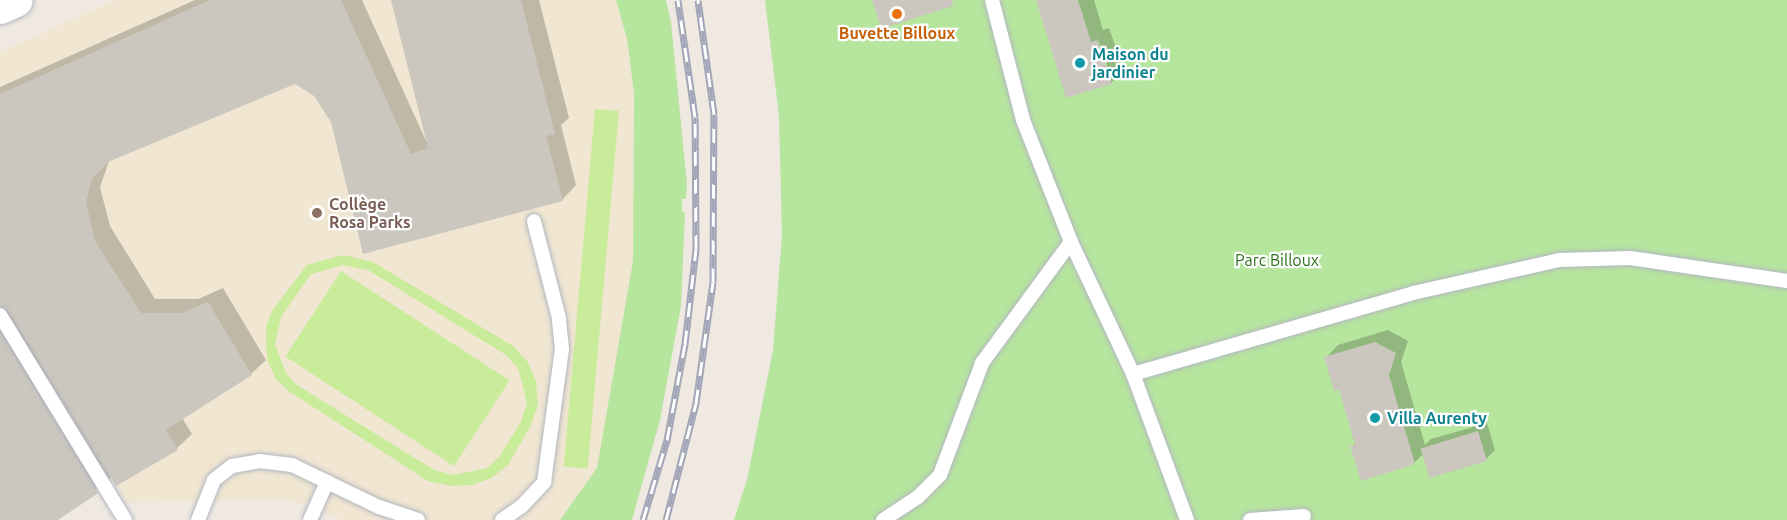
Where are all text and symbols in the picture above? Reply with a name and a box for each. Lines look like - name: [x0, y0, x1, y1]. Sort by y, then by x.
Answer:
- marker: Buvette Billoux: [890, 7, 904, 21]
- place label: Buvette Billoux: [839, 23, 955, 43]
- place label: Maison du jardinier: [1092, 44, 1169, 82]
- marker: Maison du jardinier: [1073, 56, 1087, 70]
- place label: Collège Rosa Parks: [329, 194, 410, 232]
- marker: Collège Rosa Parks: [310, 206, 324, 220]
- park label: Parc Billoux: [1235, 250, 1319, 270]
- place label: Villa Aurenty: [1387, 408, 1487, 428]
- marker: Villa Aurenty: [1368, 411, 1382, 425]

